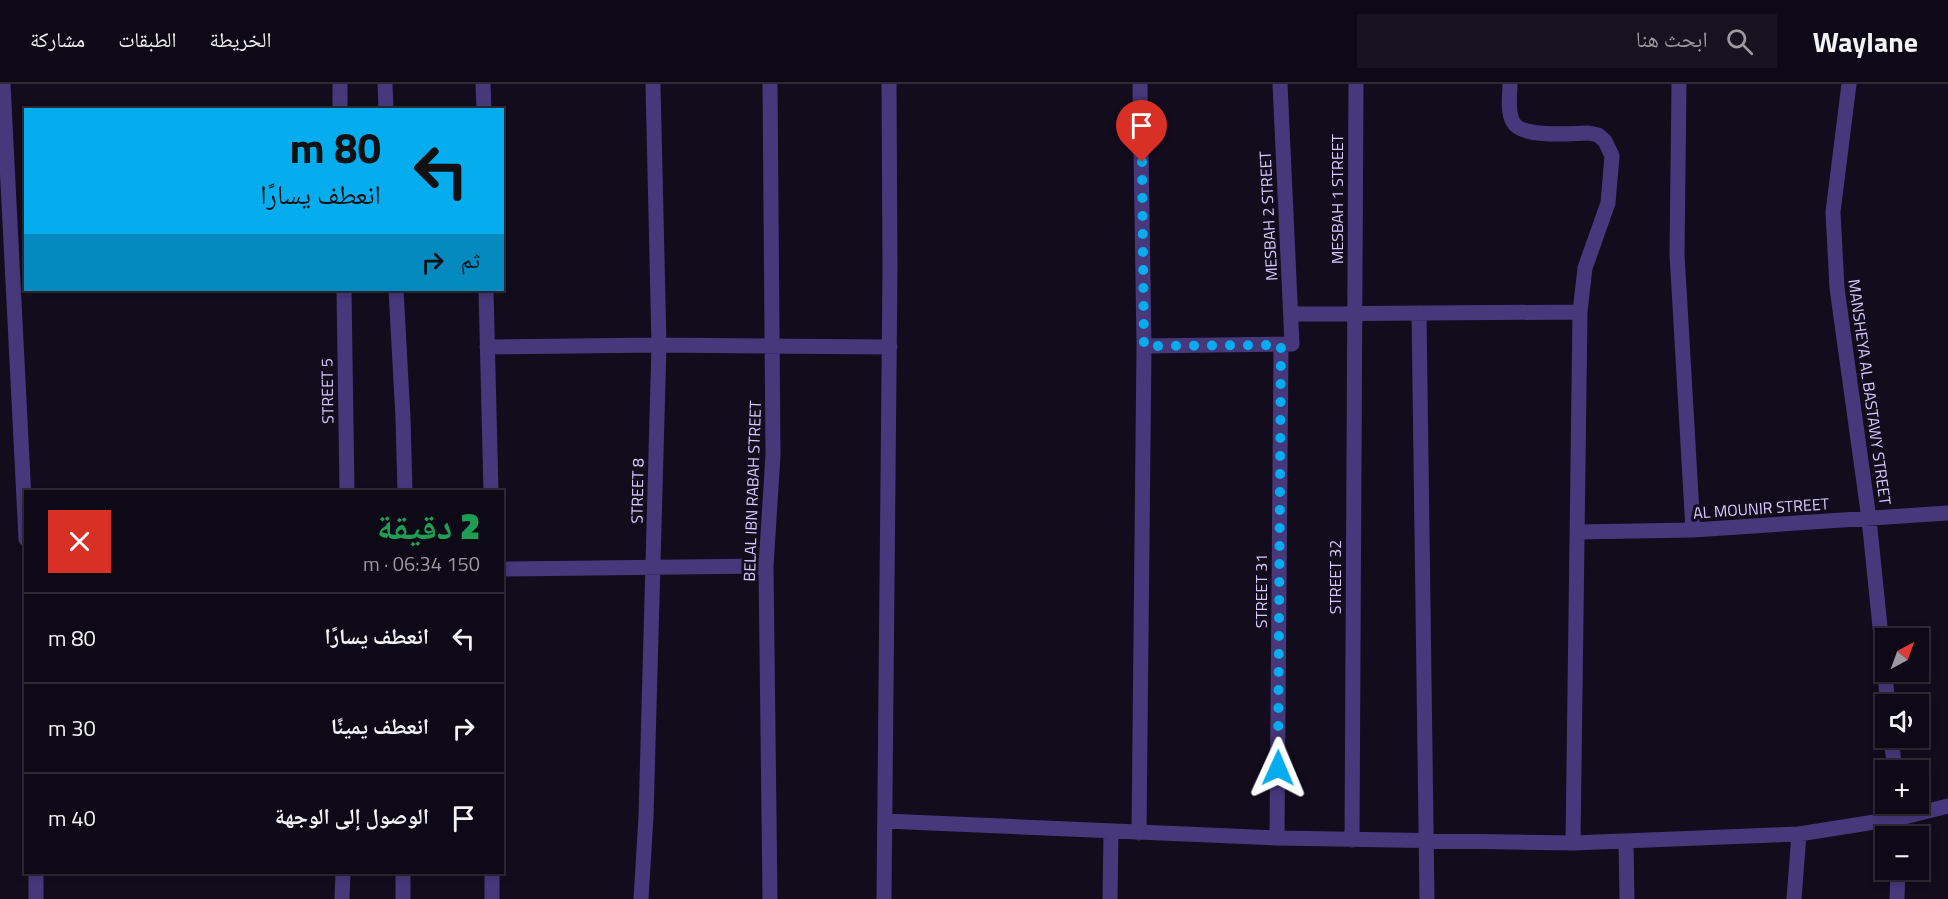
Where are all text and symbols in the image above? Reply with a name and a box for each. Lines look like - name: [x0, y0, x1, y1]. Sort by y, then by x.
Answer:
- search box: [1357, 14, 1777, 68]
- text: Waylane: [1813, 20, 1918, 63]
- text: ابحث هنا: [1636, 22, 1708, 56]
- text: مشاركة: [30, 23, 85, 55]
- text: الطبقات: [118, 23, 177, 55]
- text: الخريطة: [210, 23, 271, 55]
- icon: search: [1723, 25, 1756, 58]
- pin: [1116, 100, 1167, 162]
- icon: arrive: [1125, 109, 1158, 142]
- text: 80 m: [289, 115, 381, 179]
- icon: left: [402, 132, 480, 210]
- street label: MESBAH 1 STREET: [1325, 133, 1349, 264]
- street label: MESBAH 2 STREET: [1253, 150, 1283, 282]
- text: انعطف يسارًا: [260, 173, 381, 214]
- text: ثم: [461, 243, 480, 277]
- icon: right: [416, 246, 449, 279]
- street label: MANSHEYA AL BASTAWY STREET: [1842, 278, 1898, 507]
- street label: STREET 5: [314, 358, 340, 424]
- street label: BELAL IBN RABAH STREET: [737, 400, 767, 582]
- street label: STREET 8: [624, 458, 650, 524]
- street label: AL MOUNIR STREET: [1692, 491, 1830, 525]
- text: 2 دقيقة: [377, 498, 480, 553]
- button: close: [48, 510, 111, 573]
- street label: STREET 32: [1323, 540, 1347, 614]
- text: 150 m · 06:34: [363, 548, 480, 579]
- street label: STREET 31: [1249, 554, 1273, 628]
- text: انعطف يسارًا: [324, 619, 429, 653]
- text: 80 m: [48, 621, 96, 655]
- icon: left: [447, 622, 480, 655]
- north arrow: [1875, 628, 1929, 682]
- map controls: [1875, 628, 1929, 880]
- button: sound: [1875, 694, 1929, 748]
- text: انعطف يمينًا: [331, 709, 429, 743]
- text: 30 m: [48, 711, 96, 745]
- icon: right: [447, 712, 480, 745]
- position arrow: [1246, 736, 1310, 800]
- button: +: [1875, 760, 1929, 814]
- text: الوصول إلى الوجهة: [275, 799, 429, 833]
- text: 40 m: [48, 801, 96, 835]
- icon: arrive: [447, 802, 480, 835]
- button: −: [1875, 826, 1929, 880]

